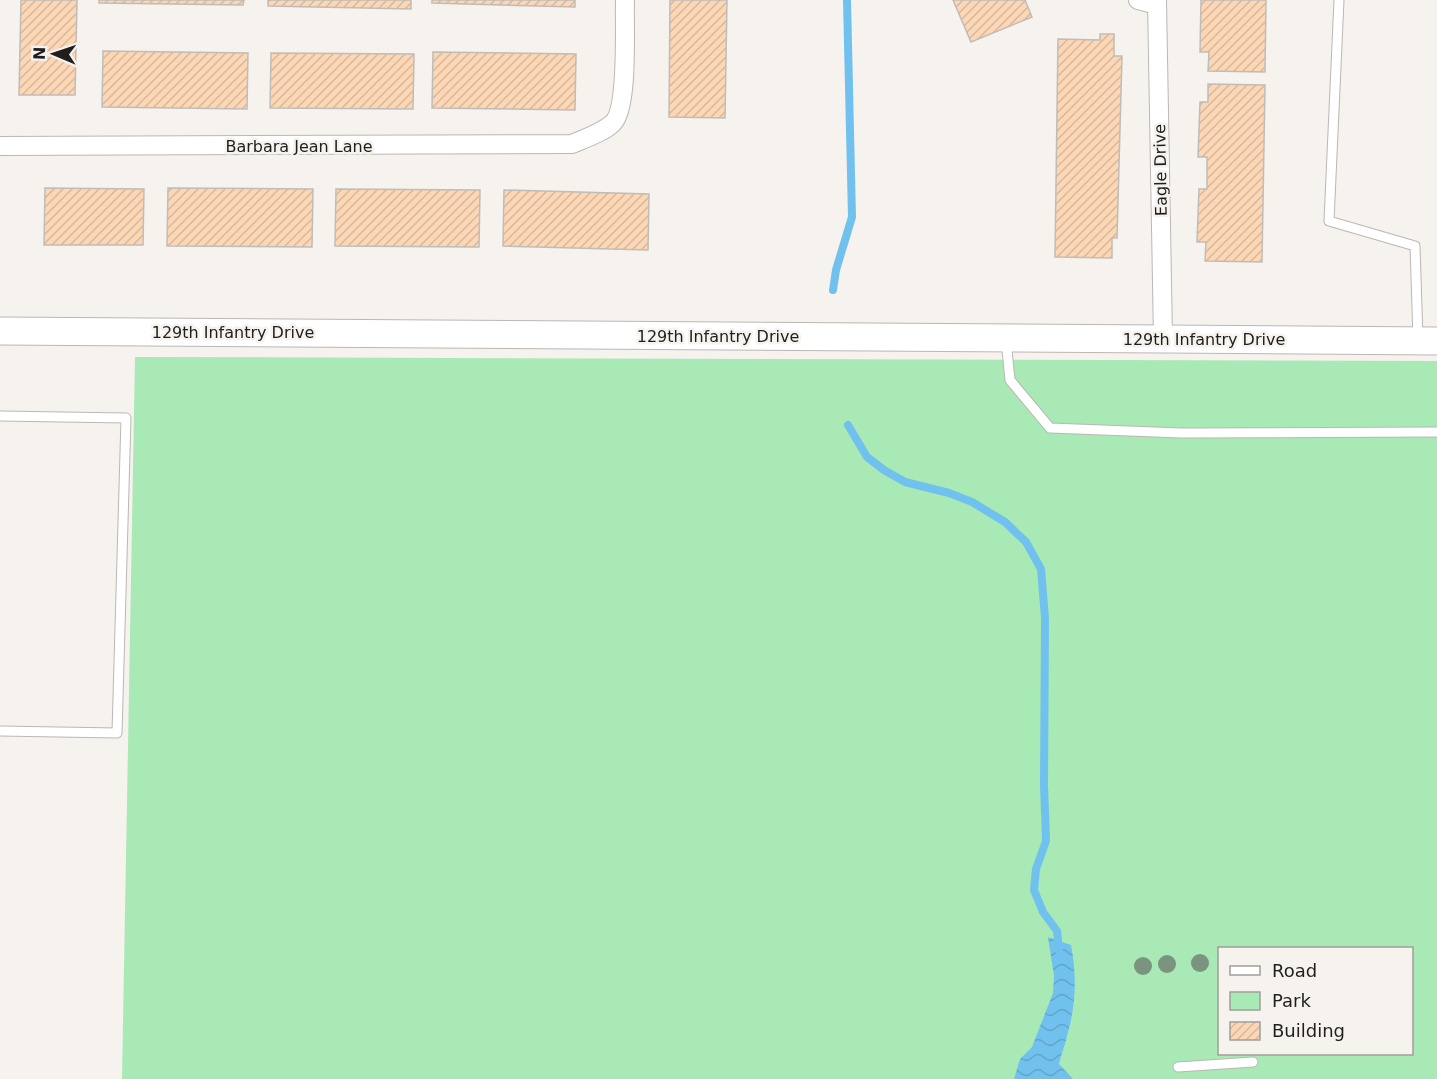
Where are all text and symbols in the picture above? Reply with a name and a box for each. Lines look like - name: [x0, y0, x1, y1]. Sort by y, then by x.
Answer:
- north arrow: [24, 24, 84, 84]
- text: N: [30, 46, 49, 61]
- street label: Eagle Drive: [1150, 124, 1171, 216]
- street label: Barbara Jean Lane: [225, 137, 373, 156]
- street label: 129th Infantry Drive: [152, 323, 314, 342]
- street label: 129th Infantry Drive: [637, 327, 799, 346]
- street label: 129th Infantry Drive: [1123, 330, 1285, 349]
- legend: [1218, 947, 1413, 1055]
- text: Road: [1272, 960, 1317, 981]
- text: Park: [1272, 990, 1311, 1011]
- text: Building: [1272, 1020, 1345, 1041]

